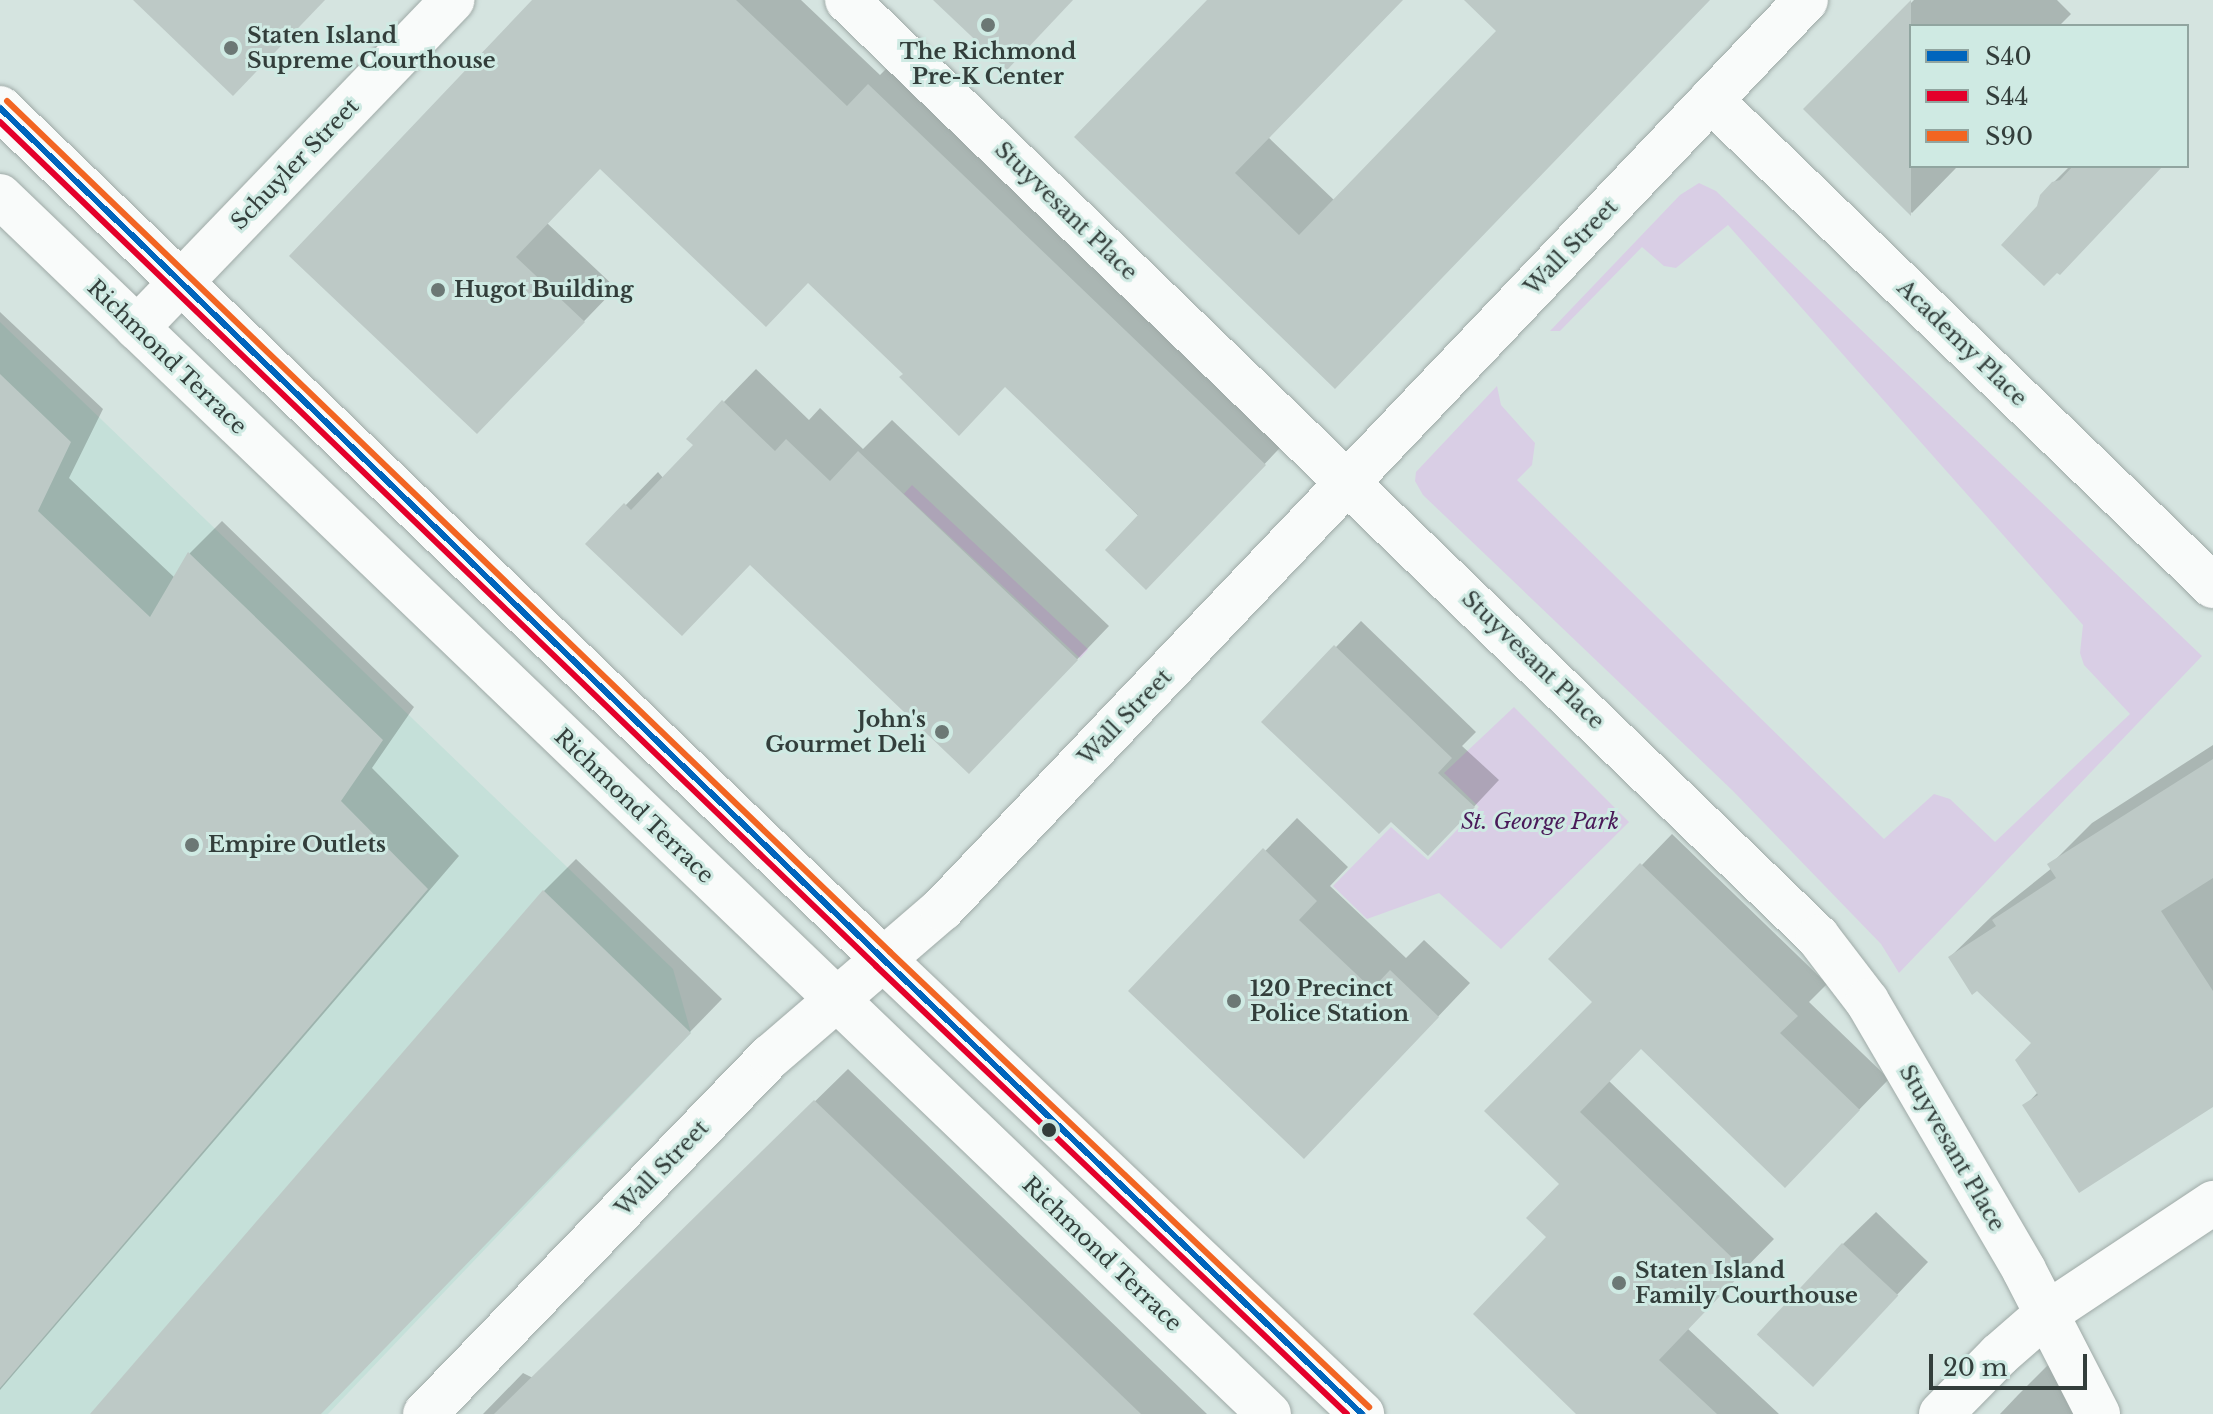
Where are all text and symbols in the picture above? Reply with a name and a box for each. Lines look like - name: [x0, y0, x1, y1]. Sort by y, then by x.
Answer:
- marker: The Richmond Pre-K Center: [979, 16, 997, 34]
- place label: Staten Island Supreme Courthouse: [247, 22, 496, 74]
- legend: [1909, 24, 2189, 168]
- place label: The Richmond Pre-K Center: [900, 38, 1076, 90]
- marker: Staten Island Supreme Courthouse: [222, 39, 240, 57]
- text: S40: [1985, 42, 2032, 71]
- text: S44: [1985, 82, 2029, 111]
- street label: Schuyler Street: [226, 93, 364, 235]
- text: S90: [1985, 122, 2033, 151]
- street label: Stuyvesant Place: [989, 136, 1143, 286]
- street label: Wall Street: [1519, 194, 1623, 300]
- street label: Richmond Terrace: [82, 274, 252, 440]
- street label: Academy Place: [1892, 274, 2032, 412]
- place label: Hugot Building: [454, 277, 633, 303]
- marker: Hugot Building: [429, 281, 447, 299]
- street label: Stuyvesant Place: [1456, 585, 1610, 735]
- street label: Wall Street: [1073, 664, 1177, 770]
- place label: John's Gourmet Deli: [765, 706, 926, 758]
- street label: Richmond Terrace: [549, 723, 719, 889]
- marker: John's Gourmet Deli: [933, 723, 951, 741]
- park label: St. George Park: [1461, 809, 1619, 835]
- place label: Empire Outlets: [208, 832, 386, 858]
- marker: Empire Outlets: [183, 836, 201, 854]
- place label: 120 Precinct Police Station: [1250, 975, 1409, 1026]
- marker: 120 Precinct Police Station: [1225, 992, 1243, 1010]
- street label: Stuyvesant Place: [1894, 1060, 2010, 1236]
- street label: Wall Street: [610, 1115, 714, 1221]
- unlabelled marker: [1041, 1122, 1057, 1138]
- street label: Richmond Terrace: [1017, 1171, 1187, 1337]
- place label: Staten Island Family Courthouse: [1635, 1257, 1859, 1308]
- marker: Staten Island Family Courthouse: [1610, 1274, 1628, 1292]
- scale bar: [1933, 1338, 2091, 1388]
- text: 20 m: [1943, 1353, 2008, 1382]

